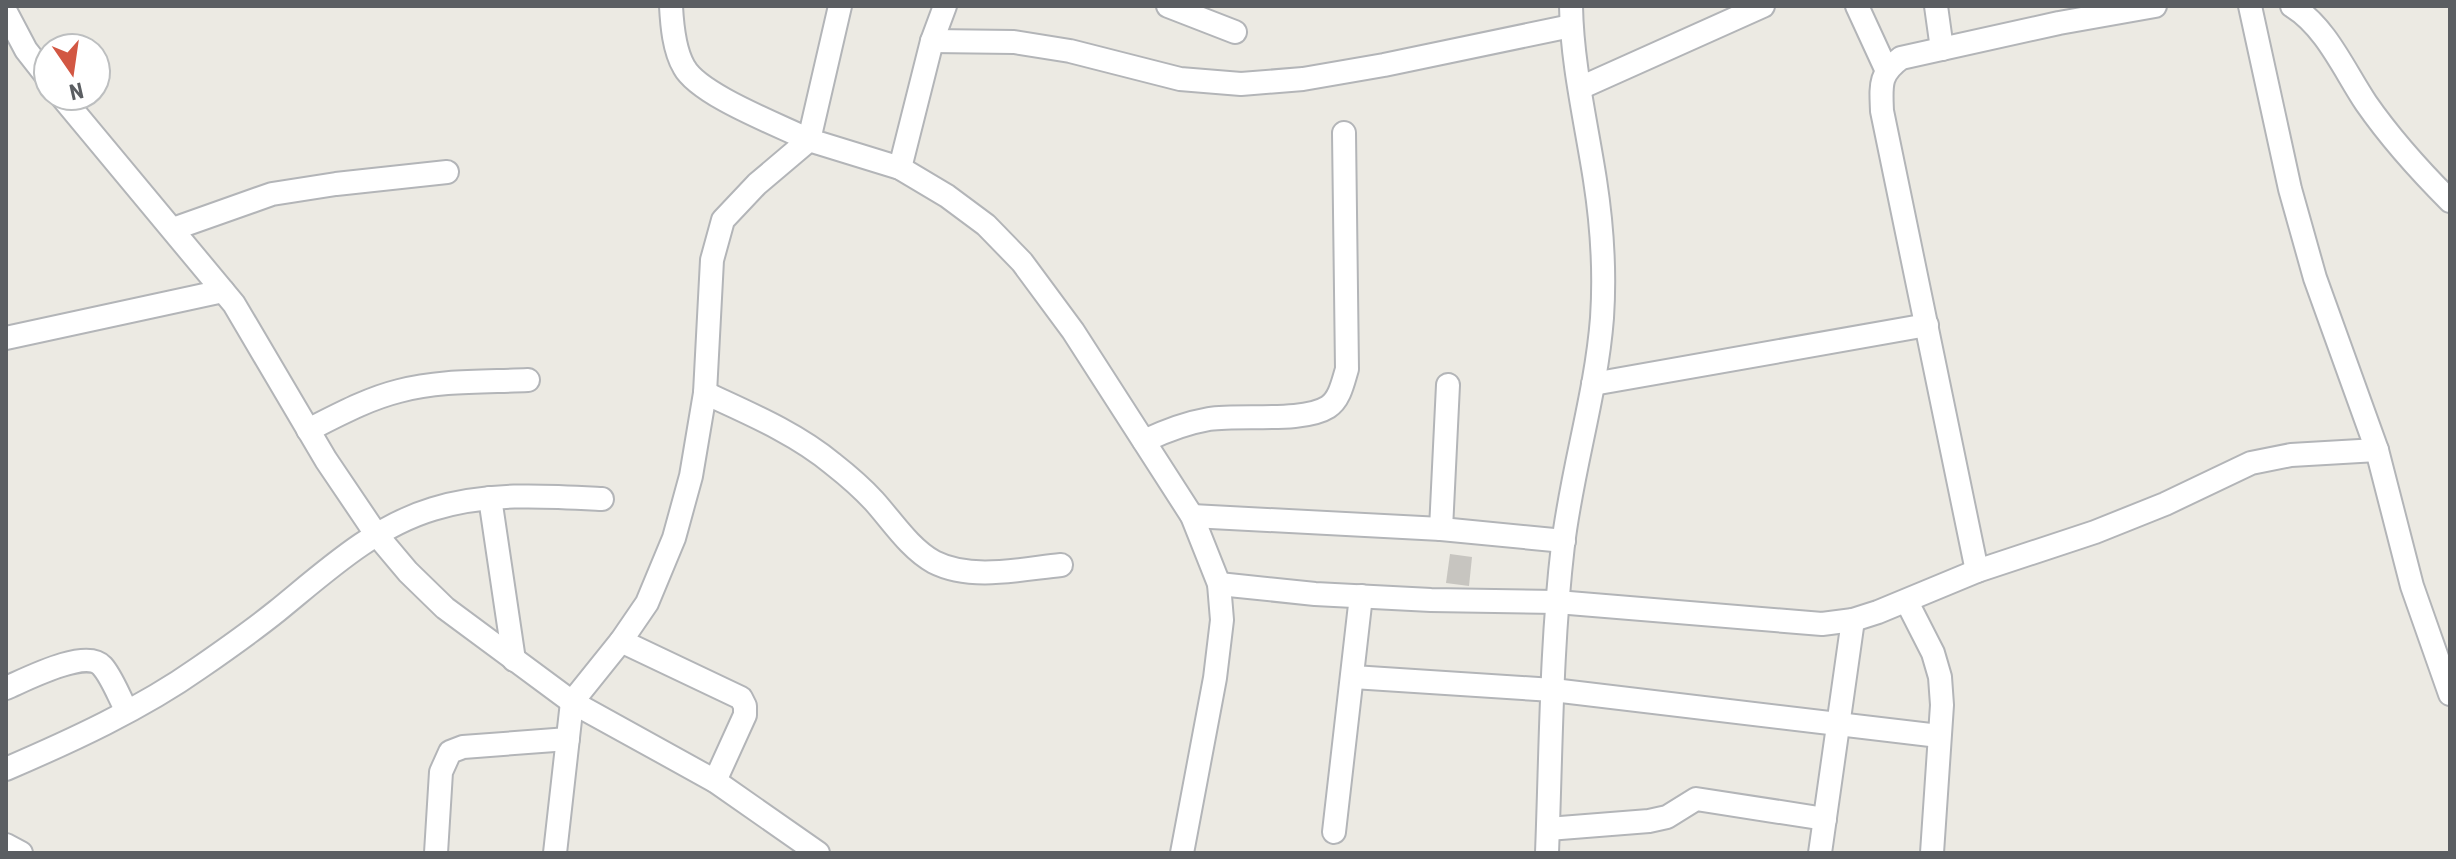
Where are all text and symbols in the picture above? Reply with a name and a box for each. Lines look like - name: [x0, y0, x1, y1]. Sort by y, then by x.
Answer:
- north arrow: [32, 32, 112, 112]
- text: N: [67, 77, 86, 105]

